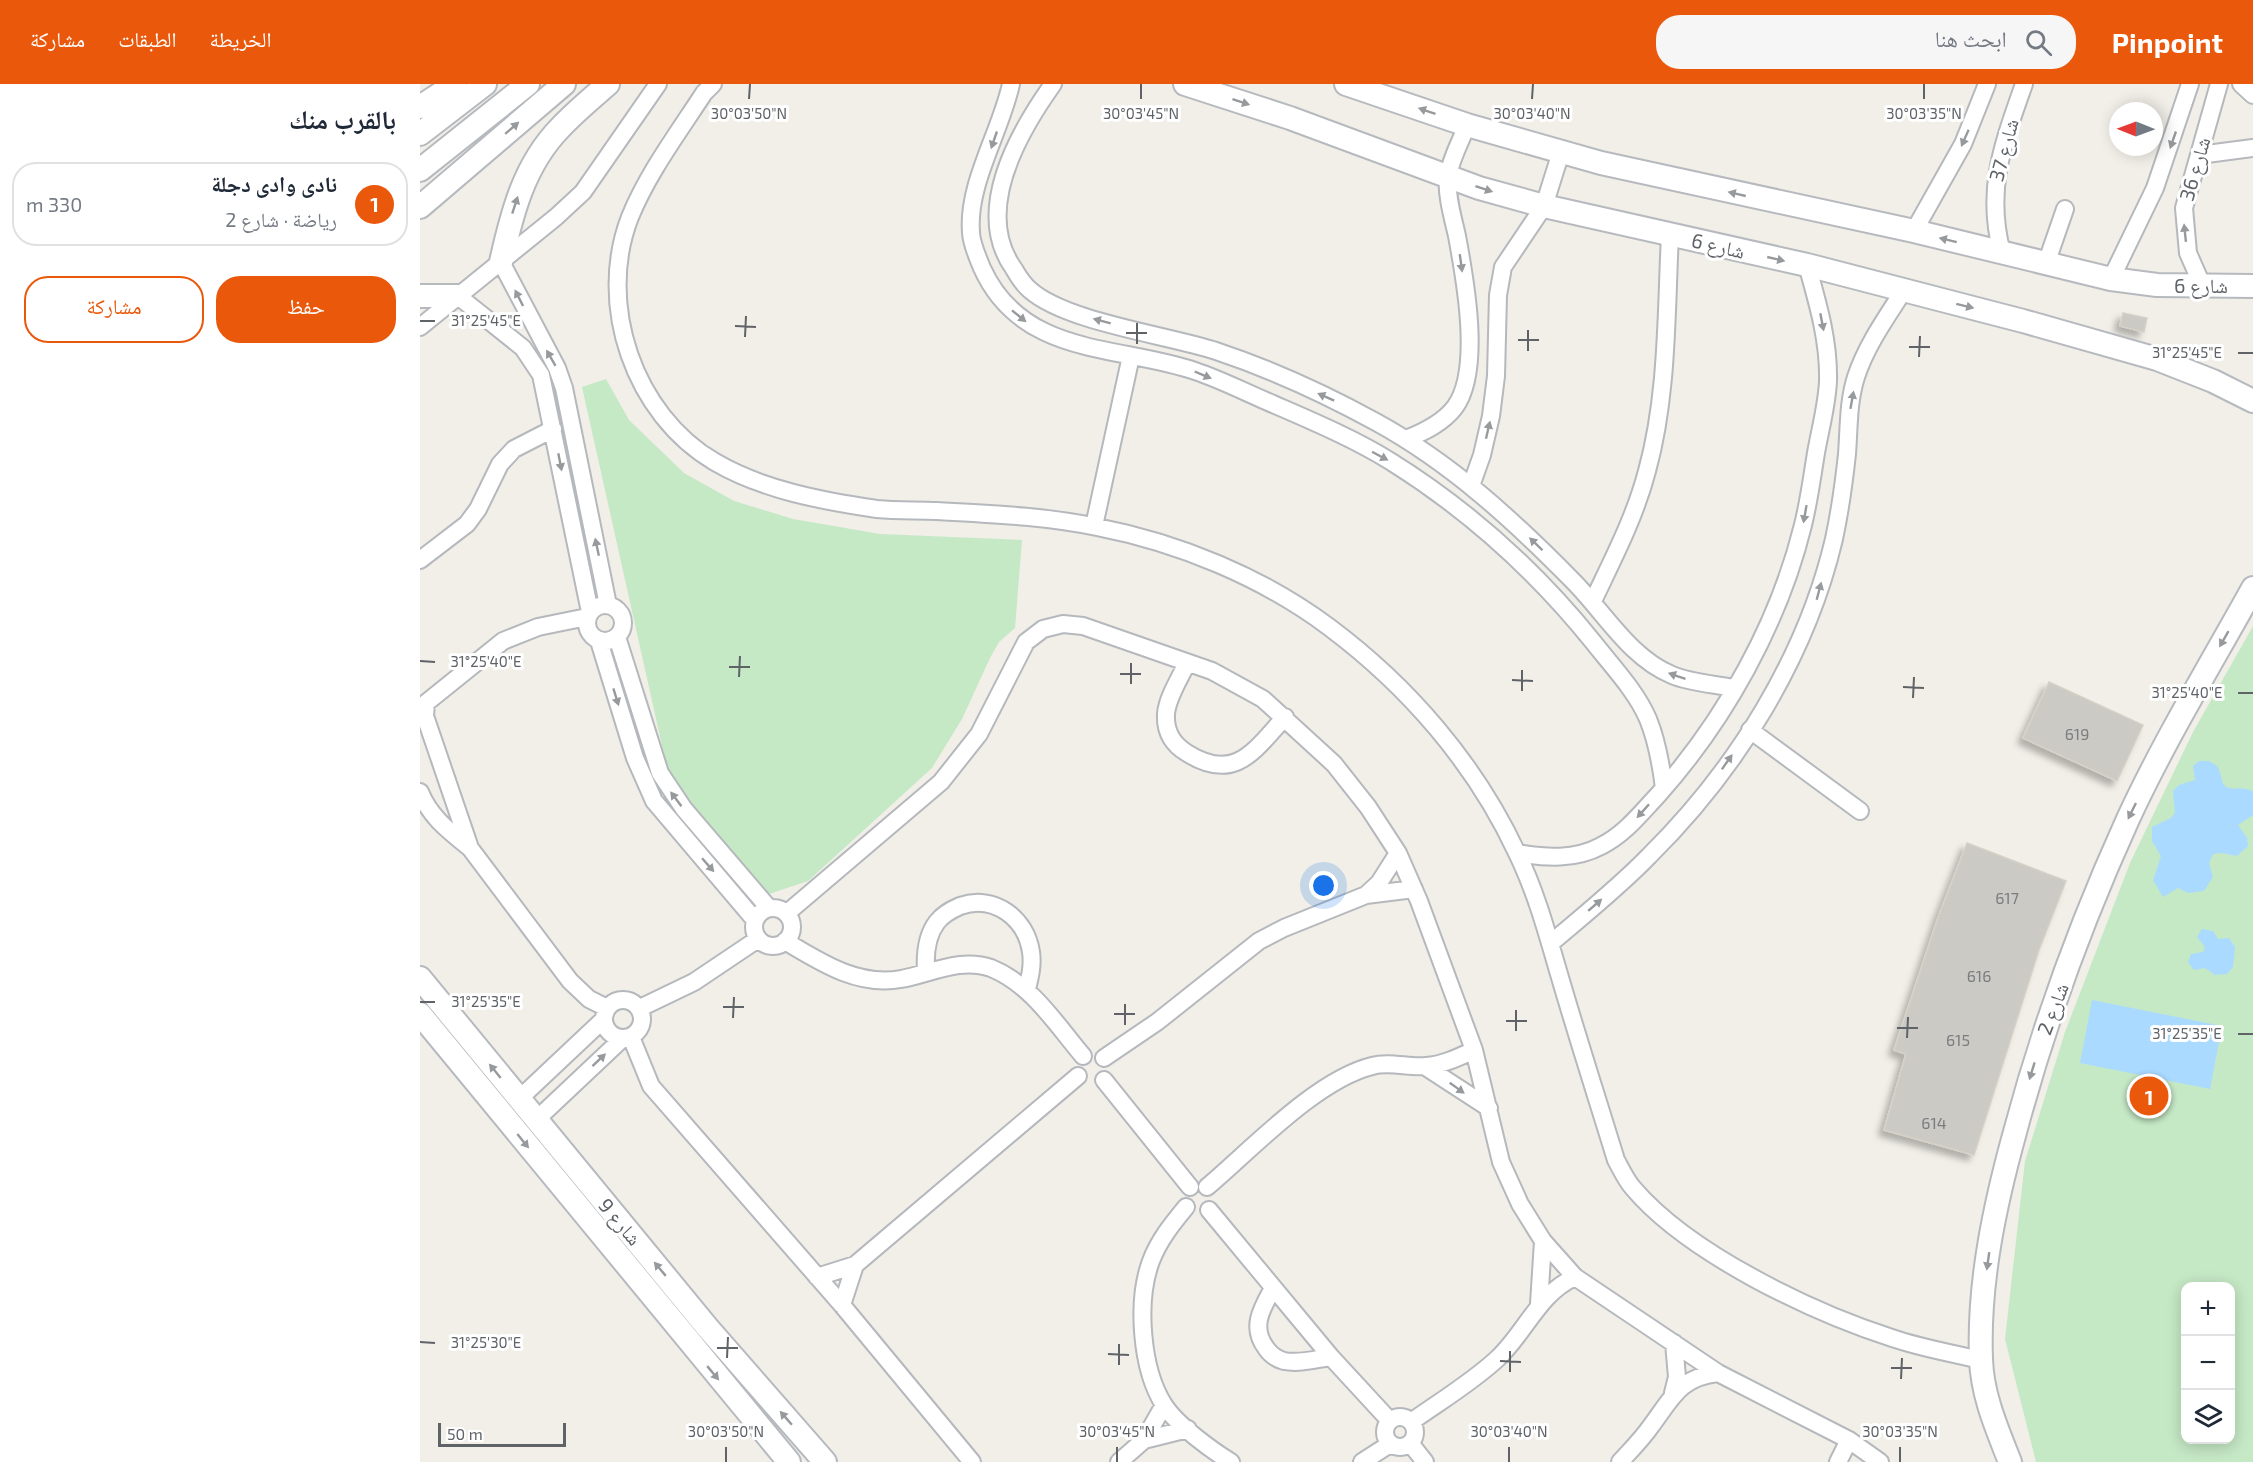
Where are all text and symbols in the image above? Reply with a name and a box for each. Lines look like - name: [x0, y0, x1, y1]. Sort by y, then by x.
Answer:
- search box: [1656, 15, 2076, 69]
- text: ابحث هنا: [1935, 25, 2007, 51]
- text: Pinpoint: [2112, 25, 2223, 59]
- text: مشاركة: [30, 26, 85, 51]
- text: الطبقات: [118, 26, 177, 51]
- text: الخريطة: [210, 26, 271, 51]
- icon: search: [2022, 26, 2055, 59]
- one-way arrow: [1232, 98, 1250, 107]
- north arrow: [2109, 102, 2163, 156]
- text: بالقرب منك: [289, 103, 396, 134]
- text: 30°03'50"N: [711, 104, 787, 122]
- text: 30°03'45"N: [1103, 104, 1179, 122]
- text: 30°03'40"N: [1493, 104, 1571, 122]
- text: 30°03'35"N: [1886, 104, 1962, 122]
- one-way arrow: [1418, 106, 1436, 116]
- street label: شارع 37: [1983, 116, 2025, 184]
- one-way arrow: [504, 122, 519, 135]
- one-way arrow: [1960, 130, 1970, 148]
- one-way arrow: [988, 131, 998, 149]
- one-way arrow: [2167, 131, 2177, 149]
- street label: شارع 36: [2174, 134, 2216, 204]
- text: نادى وادى دجلة: [211, 170, 337, 196]
- one-way arrow: [1475, 185, 1493, 194]
- one-way arrow: [1727, 189, 1746, 198]
- text: 330 m: [26, 192, 82, 216]
- text: 1: [370, 192, 379, 216]
- one-way arrow: [511, 196, 520, 214]
- text: رياضة · شارع 2: [225, 207, 337, 231]
- one-way arrow: [2180, 223, 2190, 242]
- street label: شارع 6: [1689, 227, 1747, 265]
- one-way arrow: [1939, 234, 1957, 244]
- one-way arrow: [1456, 254, 1466, 273]
- one-way arrow: [1766, 254, 1785, 264]
- street label: شارع 6: [2174, 273, 2228, 299]
- button: مشاركة: [24, 276, 204, 343]
- button: حفظ: [216, 276, 396, 343]
- one-way arrow: [515, 289, 524, 306]
- one-way arrow: [1955, 302, 1974, 312]
- one-way arrow: [1011, 310, 1027, 323]
- text: 31°25'45"E: [451, 311, 521, 329]
- one-way arrow: [1818, 313, 1827, 332]
- one-way arrow: [1093, 316, 1111, 325]
- text: 31°25'45"E: [2152, 343, 2222, 361]
- one-way arrow: [546, 350, 557, 366]
- one-way arrow: [1195, 370, 1212, 379]
- one-way arrow: [1847, 390, 1856, 409]
- one-way arrow: [1317, 392, 1335, 402]
- one-way arrow: [1484, 420, 1493, 439]
- one-way arrow: [1372, 451, 1389, 461]
- one-way arrow: [556, 453, 565, 472]
- one-way arrow: [1800, 505, 1809, 524]
- one-way arrow: [592, 538, 601, 557]
- one-way arrow: [1530, 538, 1544, 552]
- one-way arrow: [1815, 582, 1824, 600]
- one-way arrow: [2219, 631, 2229, 648]
- text: 31°25'40"E: [450, 652, 522, 670]
- one-way arrow: [1668, 671, 1686, 680]
- text: 31°25'40"E: [2151, 683, 2223, 701]
- one-way arrow: [612, 688, 621, 706]
- house number: 619: [2065, 724, 2089, 743]
- one-way arrow: [1721, 755, 1733, 771]
- one-way arrow: [670, 791, 682, 807]
- one-way arrow: [2128, 802, 2137, 819]
- one-way arrow: [1637, 803, 1650, 818]
- one-way arrow: [701, 857, 714, 872]
- your location: [1309, 871, 1338, 900]
- house number: 617: [1995, 888, 2019, 907]
- one-way arrow: [1587, 899, 1602, 912]
- house number: 616: [1967, 966, 1991, 985]
- street label: شارع 2: [2031, 979, 2075, 1039]
- text: 31°25'35"E: [451, 992, 521, 1010]
- text: 31°25'35"E: [2152, 1024, 2222, 1042]
- house number: 615: [1946, 1030, 1970, 1049]
- one-way arrow: [592, 1054, 606, 1068]
- one-way arrow: [2027, 1062, 2036, 1080]
- one-way arrow: [490, 1063, 502, 1078]
- pin: 1: [2130, 1074, 2168, 1118]
- one-way arrow: [1448, 1082, 1464, 1094]
- house number: 614: [1921, 1113, 1947, 1132]
- one-way arrow: [516, 1133, 529, 1148]
- street label: شارع 9: [593, 1193, 647, 1251]
- one-way arrow: [1984, 1251, 1993, 1270]
- one-way arrow: [654, 1262, 667, 1277]
- map controls: [2181, 1282, 2235, 1444]
- button: +: [2181, 1282, 2235, 1336]
- text: 31°25'30"E: [451, 1333, 521, 1351]
- button: −: [2181, 1336, 2235, 1390]
- one-way arrow: [706, 1365, 719, 1380]
- button: layers: [2181, 1390, 2235, 1444]
- one-way arrow: [780, 1411, 793, 1426]
- scale bar: [438, 1420, 566, 1448]
- text: 30°03'50"N: [688, 1422, 764, 1440]
- text: 30°03'45"N: [1079, 1422, 1155, 1440]
- text: 30°03'40"N: [1470, 1422, 1548, 1440]
- text: 30°03'35"N: [1862, 1422, 1938, 1440]
- text: 50 m: [447, 1424, 483, 1443]

